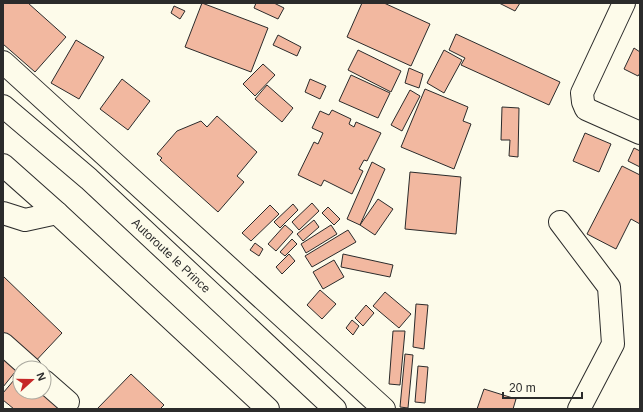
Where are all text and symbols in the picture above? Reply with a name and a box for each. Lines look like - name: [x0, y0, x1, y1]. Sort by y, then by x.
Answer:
- street label: Autoroute le Prince: [129, 216, 213, 296]
- north arrow: [12, 360, 52, 400]
- text: N: [34, 371, 48, 382]
- scale bar: [503, 374, 582, 400]
- text: 20 m: [509, 381, 536, 395]

